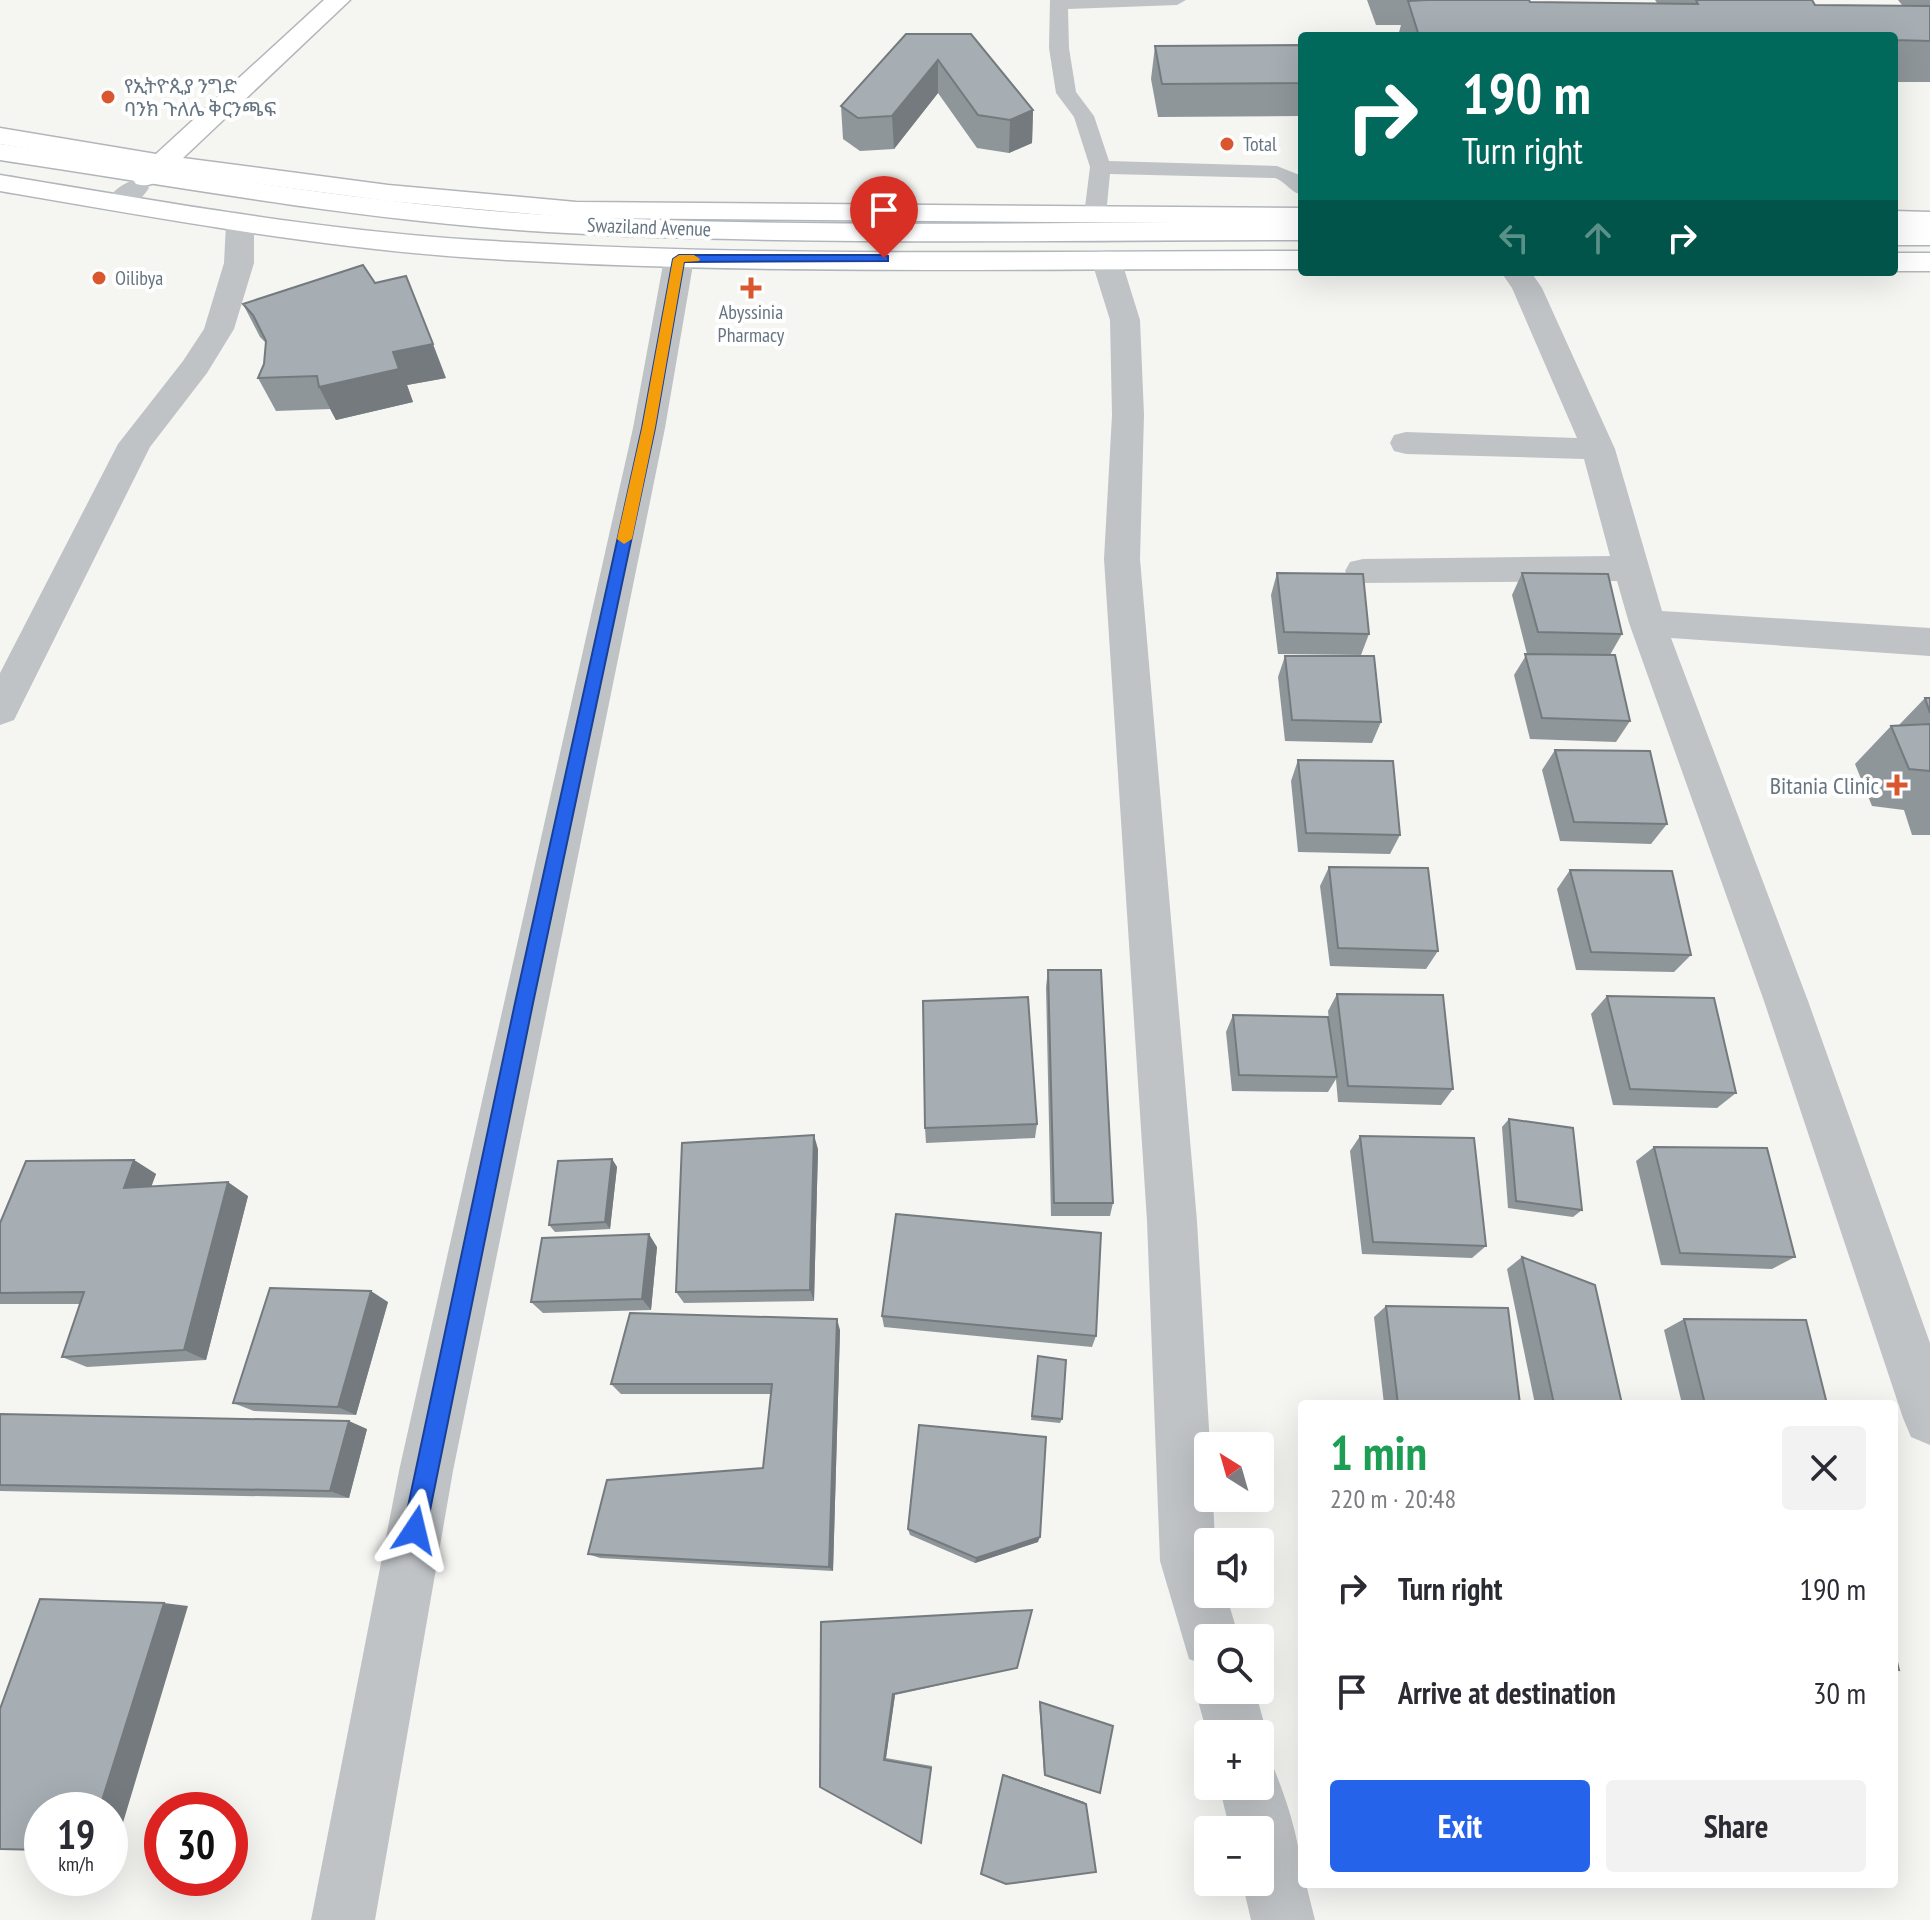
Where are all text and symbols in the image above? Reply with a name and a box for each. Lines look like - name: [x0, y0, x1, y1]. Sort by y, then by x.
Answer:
- text: 190 m: [1462, 57, 1591, 129]
- icon: right: [1330, 64, 1434, 168]
- place label: የኢትዮጲያ ንግድ ባንክ ጉለሌ ቅርንጫፍ: [124, 73, 277, 122]
- marker: የኢትዮጲያ ንግድ ባንክ ጉለሌ ቅርንጫፍ: [99, 88, 117, 106]
- text: Turn right: [1462, 127, 1583, 174]
- place label: Total: [1243, 131, 1277, 157]
- marker: Total: [1218, 135, 1236, 153]
- pin: [850, 176, 918, 258]
- icon: arrive: [862, 188, 906, 232]
- street label: Swaziland Avenue: [586, 212, 712, 242]
- icon: left: [1492, 216, 1536, 260]
- icon: ahead: [1576, 216, 1620, 260]
- icon: right: [1660, 216, 1704, 260]
- place label: Oilibya: [115, 265, 163, 291]
- marker: Oilibya: [90, 269, 108, 287]
- marker: Abyssinia Pharmacy: [742, 279, 760, 297]
- place label: Abyssinia Pharmacy: [718, 299, 785, 348]
- place label: Bitania Clinic: [1770, 770, 1879, 801]
- marker: Bitania Clinic: [1886, 774, 1908, 796]
- text: 1 min: [1330, 1421, 1427, 1483]
- button: close: [1782, 1426, 1866, 1510]
- north arrow: [1194, 1432, 1274, 1512]
- map controls: [1194, 1432, 1274, 1896]
- text: 220 m · 20:48: [1330, 1482, 1456, 1515]
- position arrow: [373, 1488, 457, 1572]
- button: sound: [1194, 1528, 1274, 1608]
- icon: right: [1330, 1566, 1374, 1610]
- text: Turn right: [1398, 1569, 1502, 1608]
- text: 190 m: [1800, 1569, 1866, 1608]
- button: search: [1194, 1624, 1274, 1704]
- icon: arrive: [1330, 1670, 1374, 1714]
- text: Arrive at destination: [1398, 1673, 1616, 1712]
- text: 30 m: [1813, 1673, 1866, 1712]
- button: +: [1194, 1720, 1274, 1800]
- button: Exit: [1330, 1780, 1590, 1872]
- button: Share: [1606, 1780, 1866, 1872]
- speed limit sign: 30: [144, 1792, 248, 1896]
- text: 19: [57, 1808, 95, 1860]
- button: −: [1194, 1816, 1274, 1896]
- text: km/h: [58, 1851, 94, 1877]

